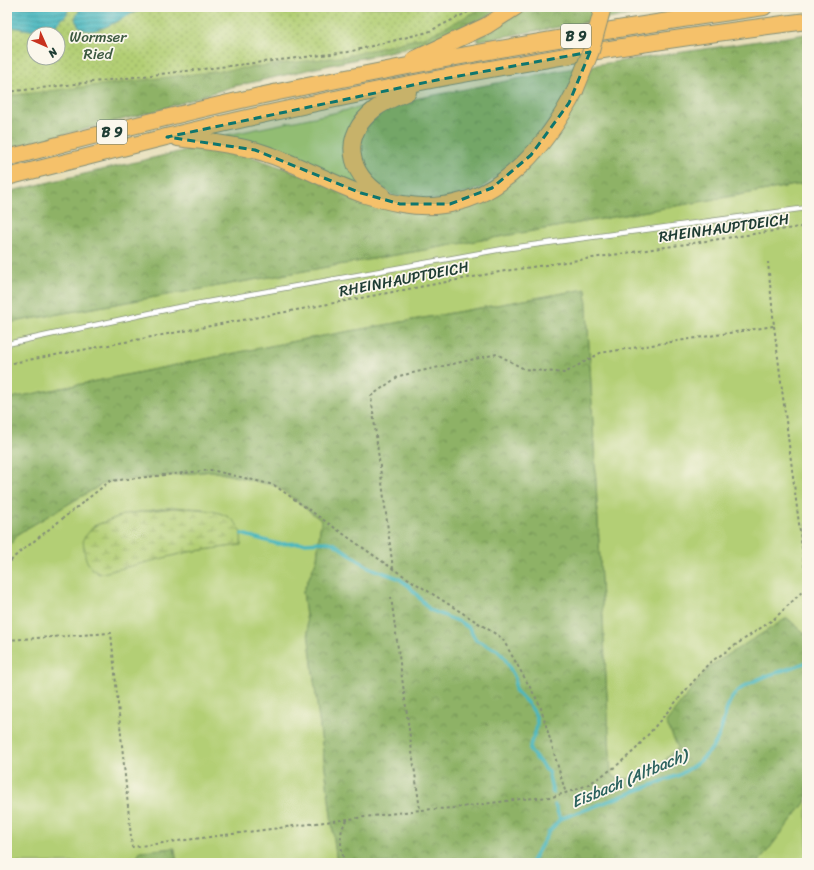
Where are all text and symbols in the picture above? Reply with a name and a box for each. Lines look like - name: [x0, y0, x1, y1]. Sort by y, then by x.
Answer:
- park label: Wormser Ried: [70, 24, 127, 67]
- road number: B 9: [561, 24, 591, 48]
- north arrow: [26, 26, 66, 66]
- text: N: [43, 43, 63, 62]
- road number: B 9: [97, 120, 127, 144]
- street label: RHEINHAUPTDEICH: [657, 206, 791, 250]
- street label: RHEINHAUPTDEICH: [337, 254, 471, 304]
- water label: Eisbach (Altbach): [567, 740, 695, 816]

